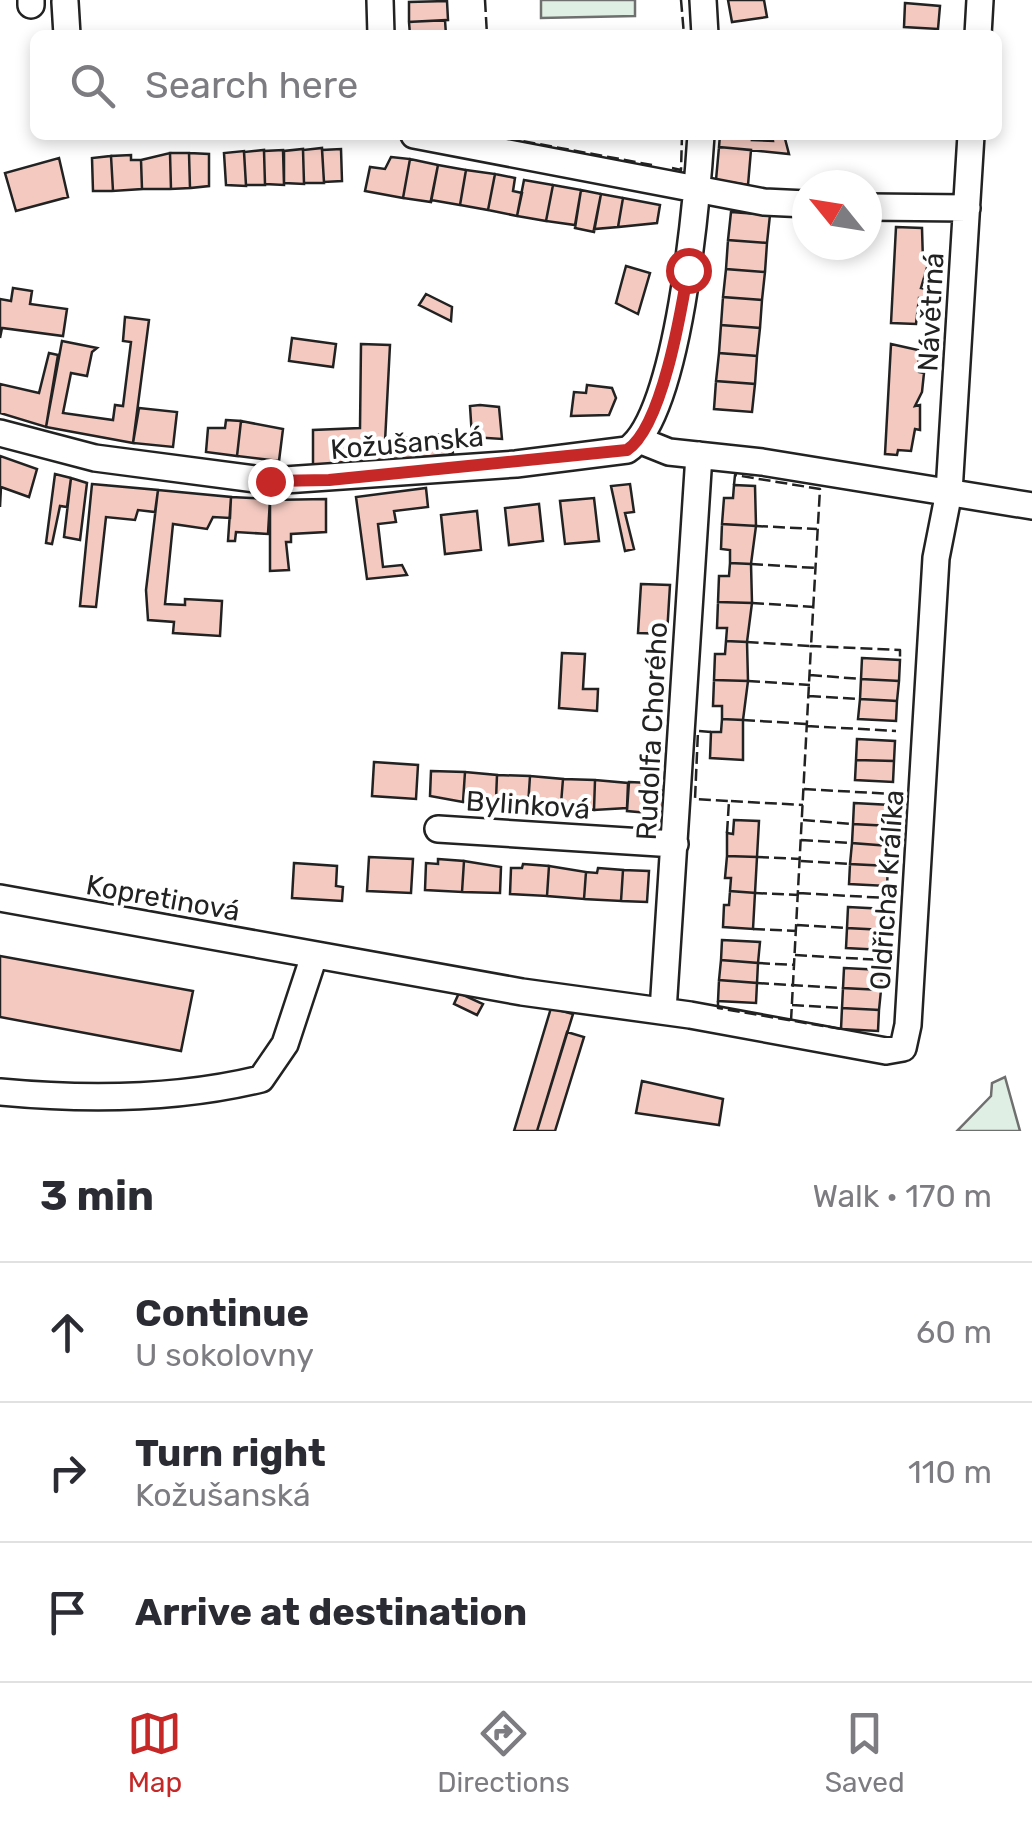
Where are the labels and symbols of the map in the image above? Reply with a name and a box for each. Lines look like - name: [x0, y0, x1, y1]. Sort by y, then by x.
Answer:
- north arrow: [792, 170, 882, 260]
- route start: [666, 248, 712, 294]
- street label: Návětrná: [911, 252, 951, 372]
- street label: Kožušanská: [329, 420, 485, 466]
- route end: [248, 459, 294, 505]
- street label: Rudolfa Chorého: [630, 621, 674, 841]
- street label: Bylinková: [465, 784, 591, 826]
- street label: Oldřicha Králíka: [864, 789, 910, 991]
- street label: Kopretinová: [84, 868, 242, 928]

